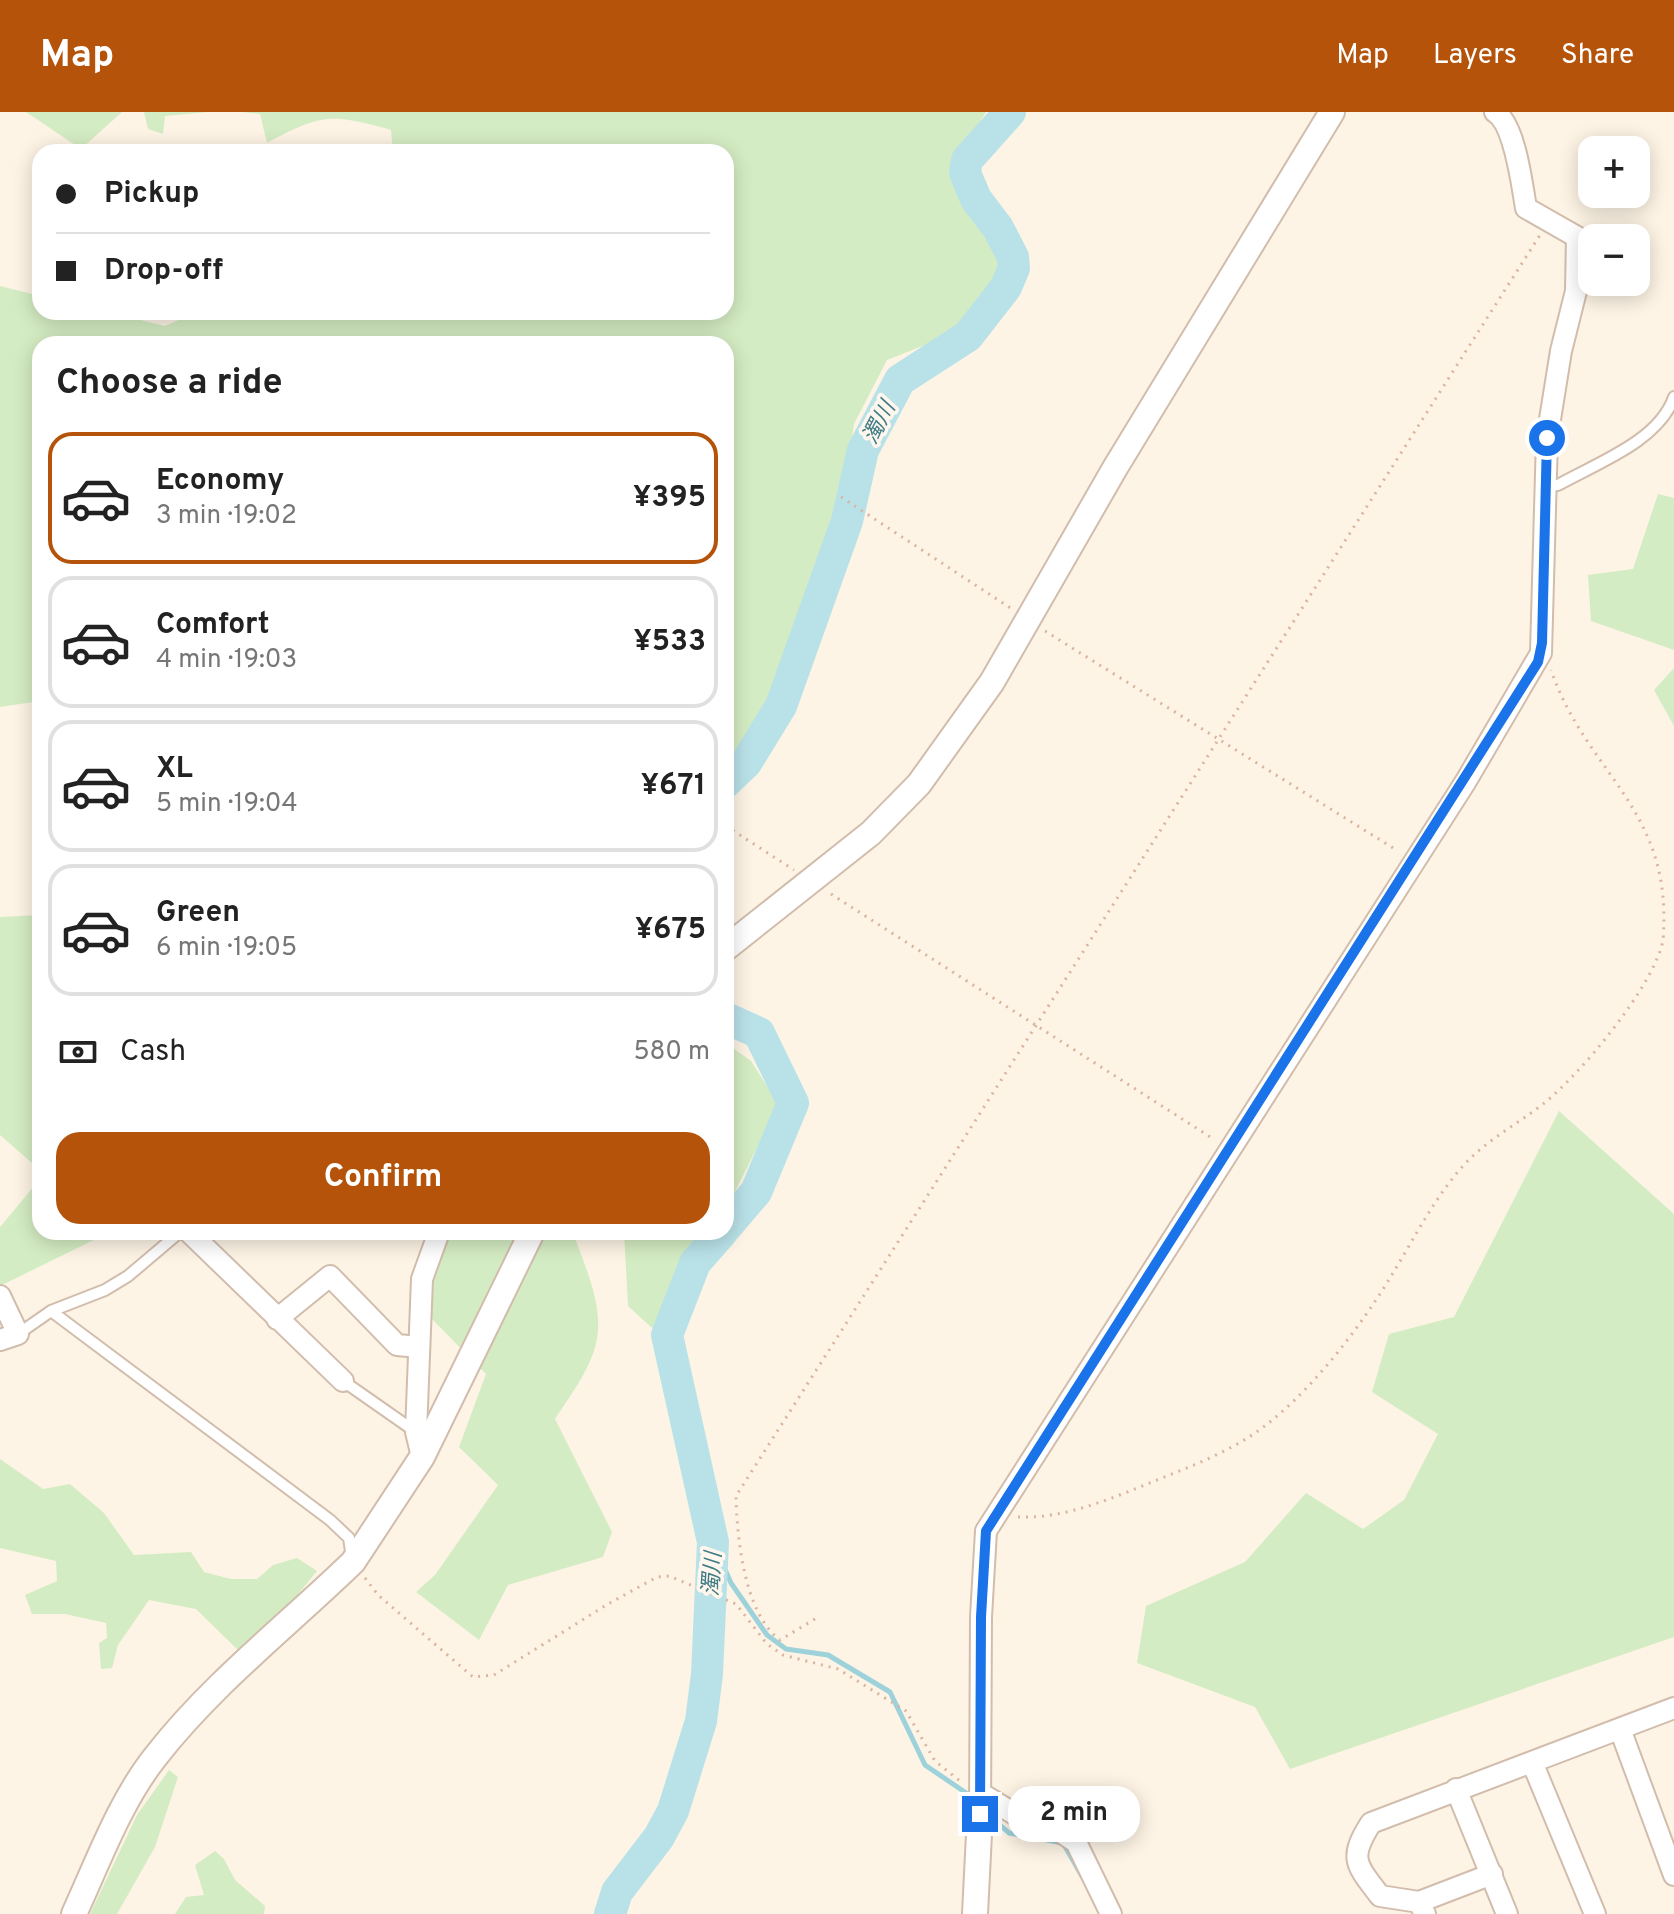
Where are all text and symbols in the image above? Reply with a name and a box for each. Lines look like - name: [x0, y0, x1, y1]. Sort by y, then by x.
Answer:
- text: Map: [40, 32, 114, 81]
- text: Map: [1336, 38, 1389, 74]
- text: Layers: [1433, 38, 1517, 74]
- text: Share: [1561, 38, 1634, 74]
- map controls: [1578, 136, 1650, 296]
- button: +: [1578, 136, 1650, 208]
- text: Pickup: [104, 176, 199, 213]
- button: −: [1578, 224, 1650, 296]
- text: Drop-off: [104, 253, 223, 290]
- text: Choose a ride: [56, 361, 282, 407]
- water label: 濁川: [858, 396, 903, 449]
- route start: [1529, 420, 1565, 456]
- icon: car: [60, 462, 132, 534]
- text: Economy: [156, 463, 284, 500]
- text: ¥395: [633, 480, 706, 517]
- text: 3 min · 19:02: [156, 500, 297, 533]
- icon: car: [60, 606, 132, 678]
- text: Comfort: [156, 607, 269, 644]
- text: ¥533: [633, 624, 706, 661]
- text: 4 min · 19:03: [156, 644, 297, 677]
- icon: car: [60, 750, 132, 822]
- text: XL: [156, 751, 193, 788]
- text: ¥671: [641, 768, 706, 805]
- text: 5 min · 19:04: [156, 788, 298, 821]
- icon: car: [60, 894, 132, 966]
- text: Green: [156, 895, 240, 932]
- text: ¥675: [635, 912, 706, 949]
- text: 6 min · 19:05: [156, 932, 297, 965]
- icon: cash: [56, 1030, 100, 1074]
- text: Cash: [120, 1034, 186, 1071]
- text: 580 m: [633, 1036, 710, 1069]
- button: Confirm: [56, 1132, 710, 1224]
- water label: 濁川: [698, 1549, 729, 1597]
- callout: 2 min: [1008, 1786, 1140, 1842]
- route end: [962, 1796, 998, 1832]
- text: 2 min: [1040, 1797, 1108, 1830]

